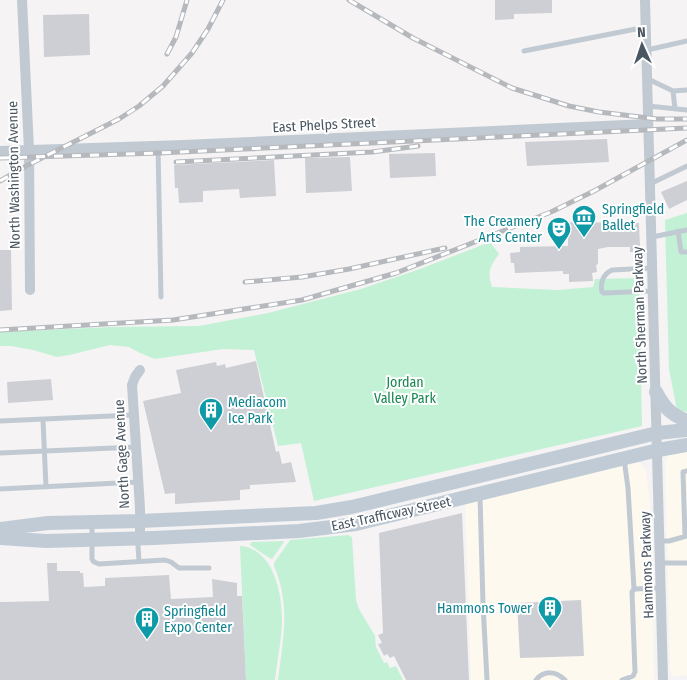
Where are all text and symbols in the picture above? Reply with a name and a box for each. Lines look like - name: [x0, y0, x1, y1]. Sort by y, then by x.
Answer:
- north arrow: [617, 20, 667, 70]
- text: N: [637, 24, 646, 41]
- street label: North Washington Avenue: [4, 101, 24, 249]
- street label: East Phelps Street: [272, 114, 376, 136]
- place label: Springfield Ballet: [602, 201, 664, 234]
- museum icon: Springfield Ballet: [571, 204, 597, 238]
- place label: The Creamery Arts Center: [464, 213, 543, 246]
- theatre icon: The Creamery Arts Center: [546, 216, 572, 250]
- street label: North Sherman Parkway: [629, 245, 651, 384]
- park label: Jordan Valley Park: [374, 374, 436, 407]
- place label: Mediacom Ice Park: [228, 394, 287, 427]
- building icon: Mediacom Ice Park: [198, 397, 224, 431]
- street label: North Gage Avenue: [111, 399, 133, 509]
- street label: East Trafficway Street: [330, 493, 453, 535]
- street label: Hammons Parkway: [637, 510, 657, 619]
- building icon: Hammons Tower: [537, 595, 563, 629]
- place label: Hammons Tower: [437, 600, 532, 617]
- place label: Springfield Expo Center: [164, 603, 232, 636]
- building icon: Springfield Expo Center: [134, 606, 160, 640]

